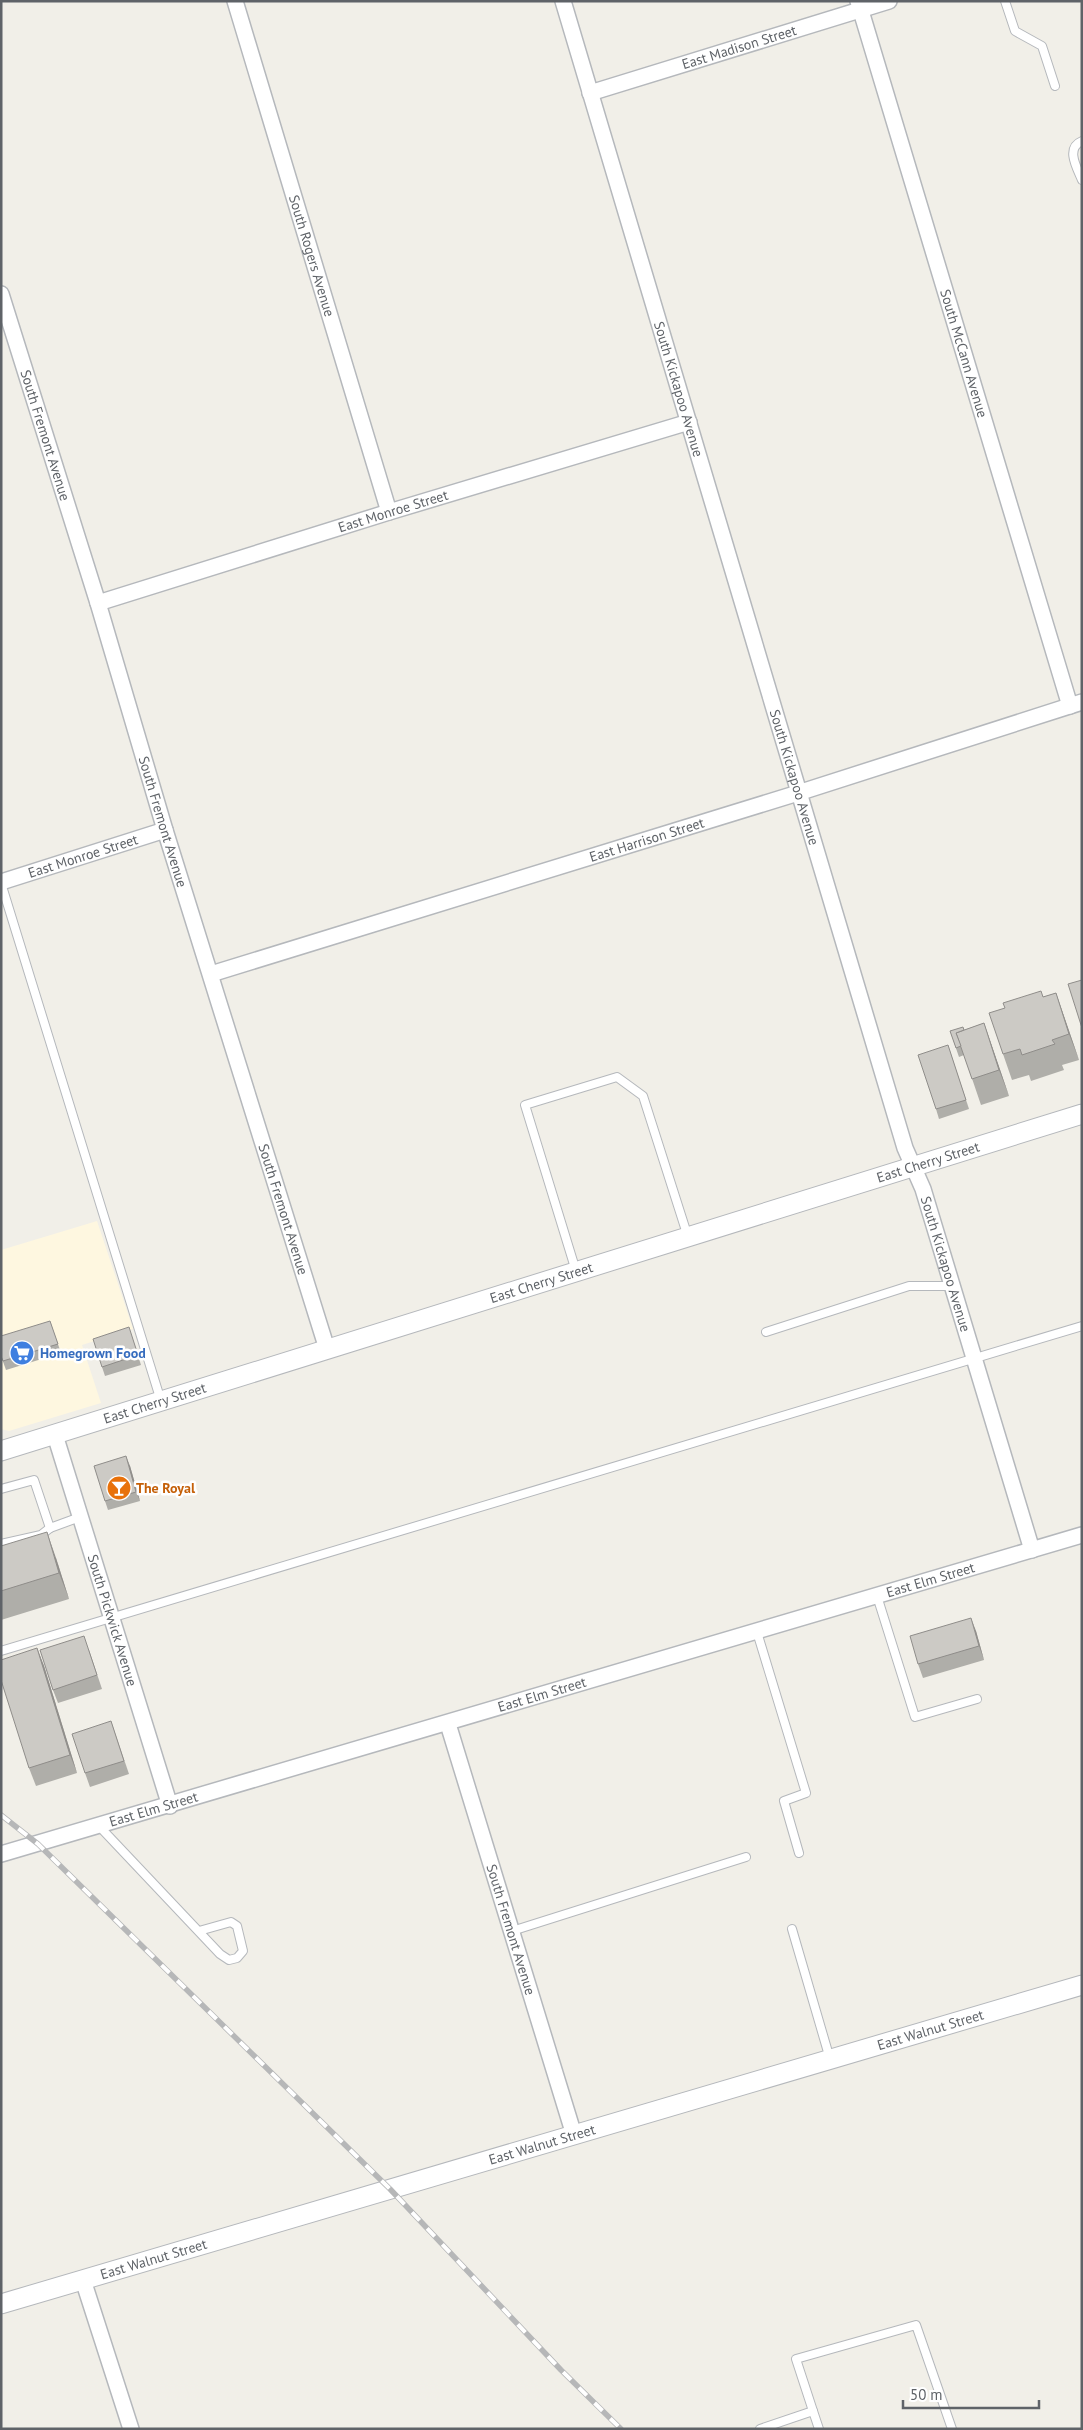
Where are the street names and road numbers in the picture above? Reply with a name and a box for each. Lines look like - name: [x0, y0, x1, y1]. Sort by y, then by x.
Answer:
- street label: East Madison Street: [680, 21, 799, 73]
- street label: South Rogers Avenue: [285, 193, 339, 319]
- street label: South McCann Avenue: [936, 287, 992, 420]
- street label: South Kickapoo Avenue: [650, 319, 707, 459]
- street label: South Fremont Avenue: [16, 368, 74, 503]
- street label: East Monroe Street: [336, 486, 450, 536]
- street label: South Kickapoo Avenue: [766, 707, 823, 847]
- street label: South Fremont Avenue: [135, 754, 191, 890]
- street label: East Harrison Street: [587, 813, 707, 866]
- street label: East Monroe Street: [26, 830, 140, 882]
- street label: East Cherry Street: [874, 1137, 982, 1186]
- street label: South Fremont Avenue: [255, 1142, 312, 1277]
- street label: South Kickapoo Avenue: [917, 1194, 975, 1334]
- street label: East Cherry Street: [488, 1258, 595, 1307]
- street label: East Cherry Street: [101, 1379, 209, 1428]
- street label: South Pickwick Avenue: [84, 1552, 141, 1688]
- street label: East Elm Street: [884, 1558, 977, 1601]
- street label: East Elm Street: [496, 1673, 589, 1716]
- street label: East Elm Street: [107, 1787, 200, 1831]
- street label: South Fremont Avenue: [482, 1862, 540, 1997]
- street label: East Walnut Street: [875, 2005, 986, 2054]
- street label: East Walnut Street: [487, 2120, 598, 2169]
- street label: East Walnut Street: [98, 2235, 209, 2283]

